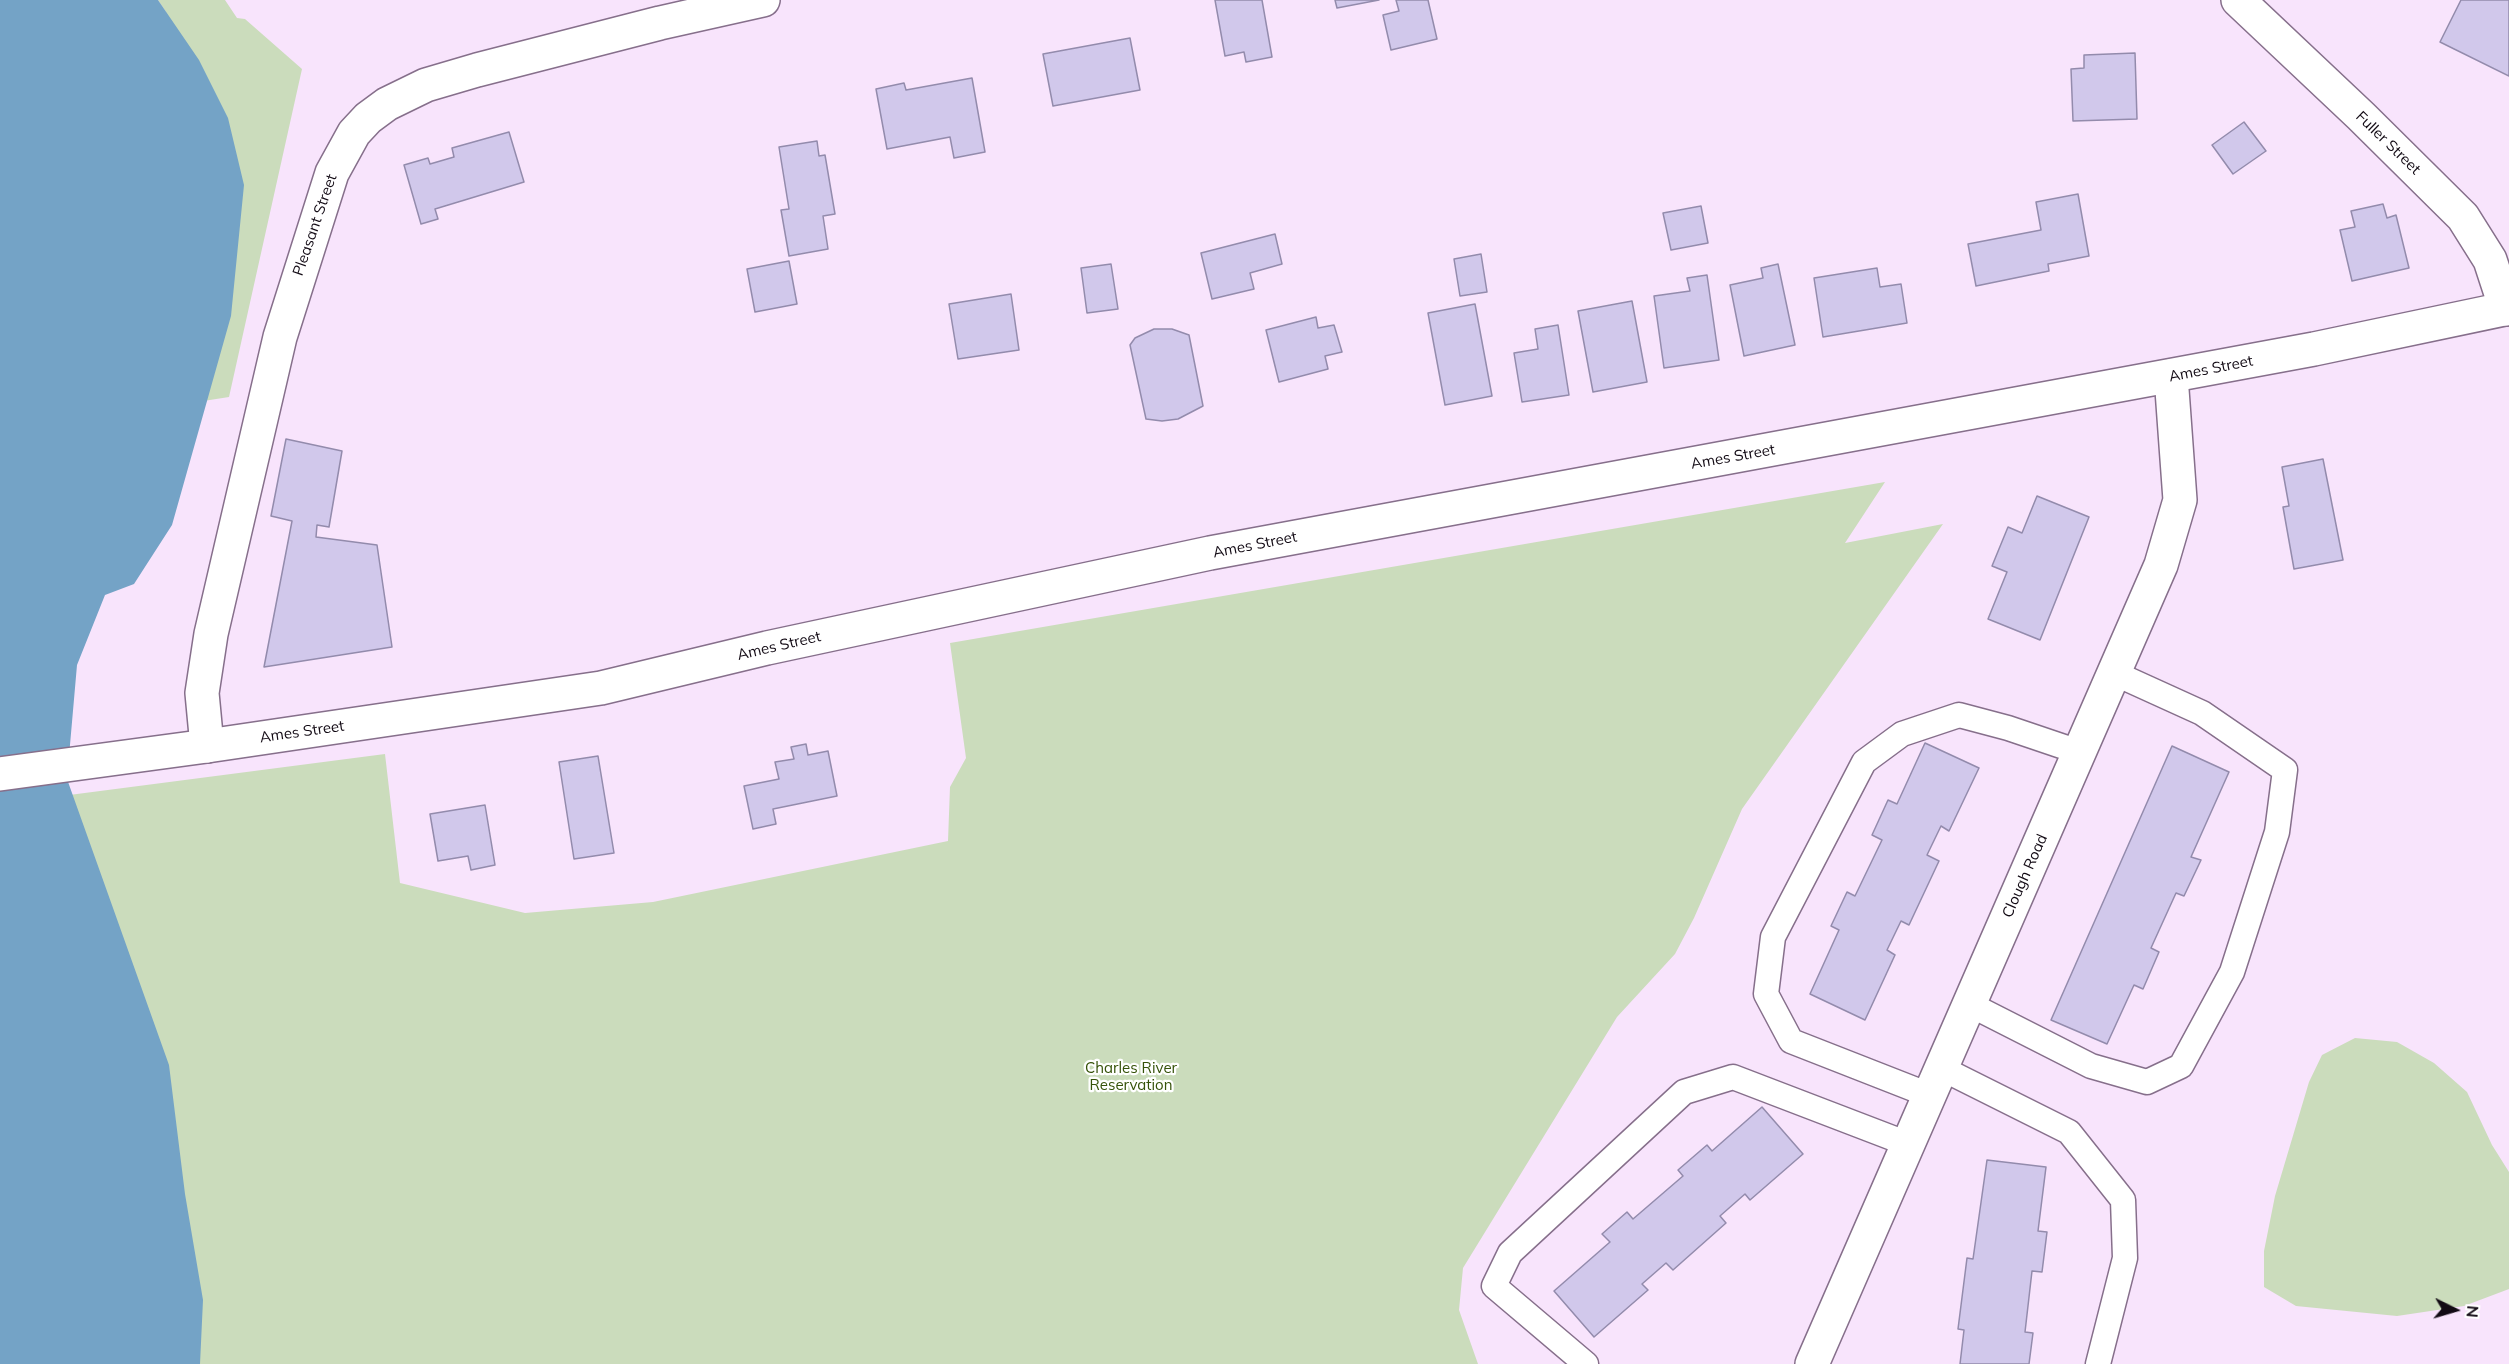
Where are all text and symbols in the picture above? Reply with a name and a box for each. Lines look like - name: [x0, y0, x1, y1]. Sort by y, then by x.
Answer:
- street label: Fuller Street: [2352, 108, 2424, 178]
- street label: Pleasant Street: [289, 172, 341, 278]
- street label: Ames Street: [2167, 352, 2255, 386]
- street label: Ames Street: [1689, 441, 1777, 473]
- street label: Ames Street: [1211, 528, 1299, 562]
- street label: Ames Street: [735, 628, 823, 664]
- street label: Ames Street: [259, 717, 345, 747]
- street label: Clough Road: [1999, 831, 2051, 921]
- park label: Charles River Reservation: [1085, 1059, 1177, 1094]
- north arrow: [2425, 1280, 2485, 1340]
- text: N: [2462, 1305, 2483, 1318]

